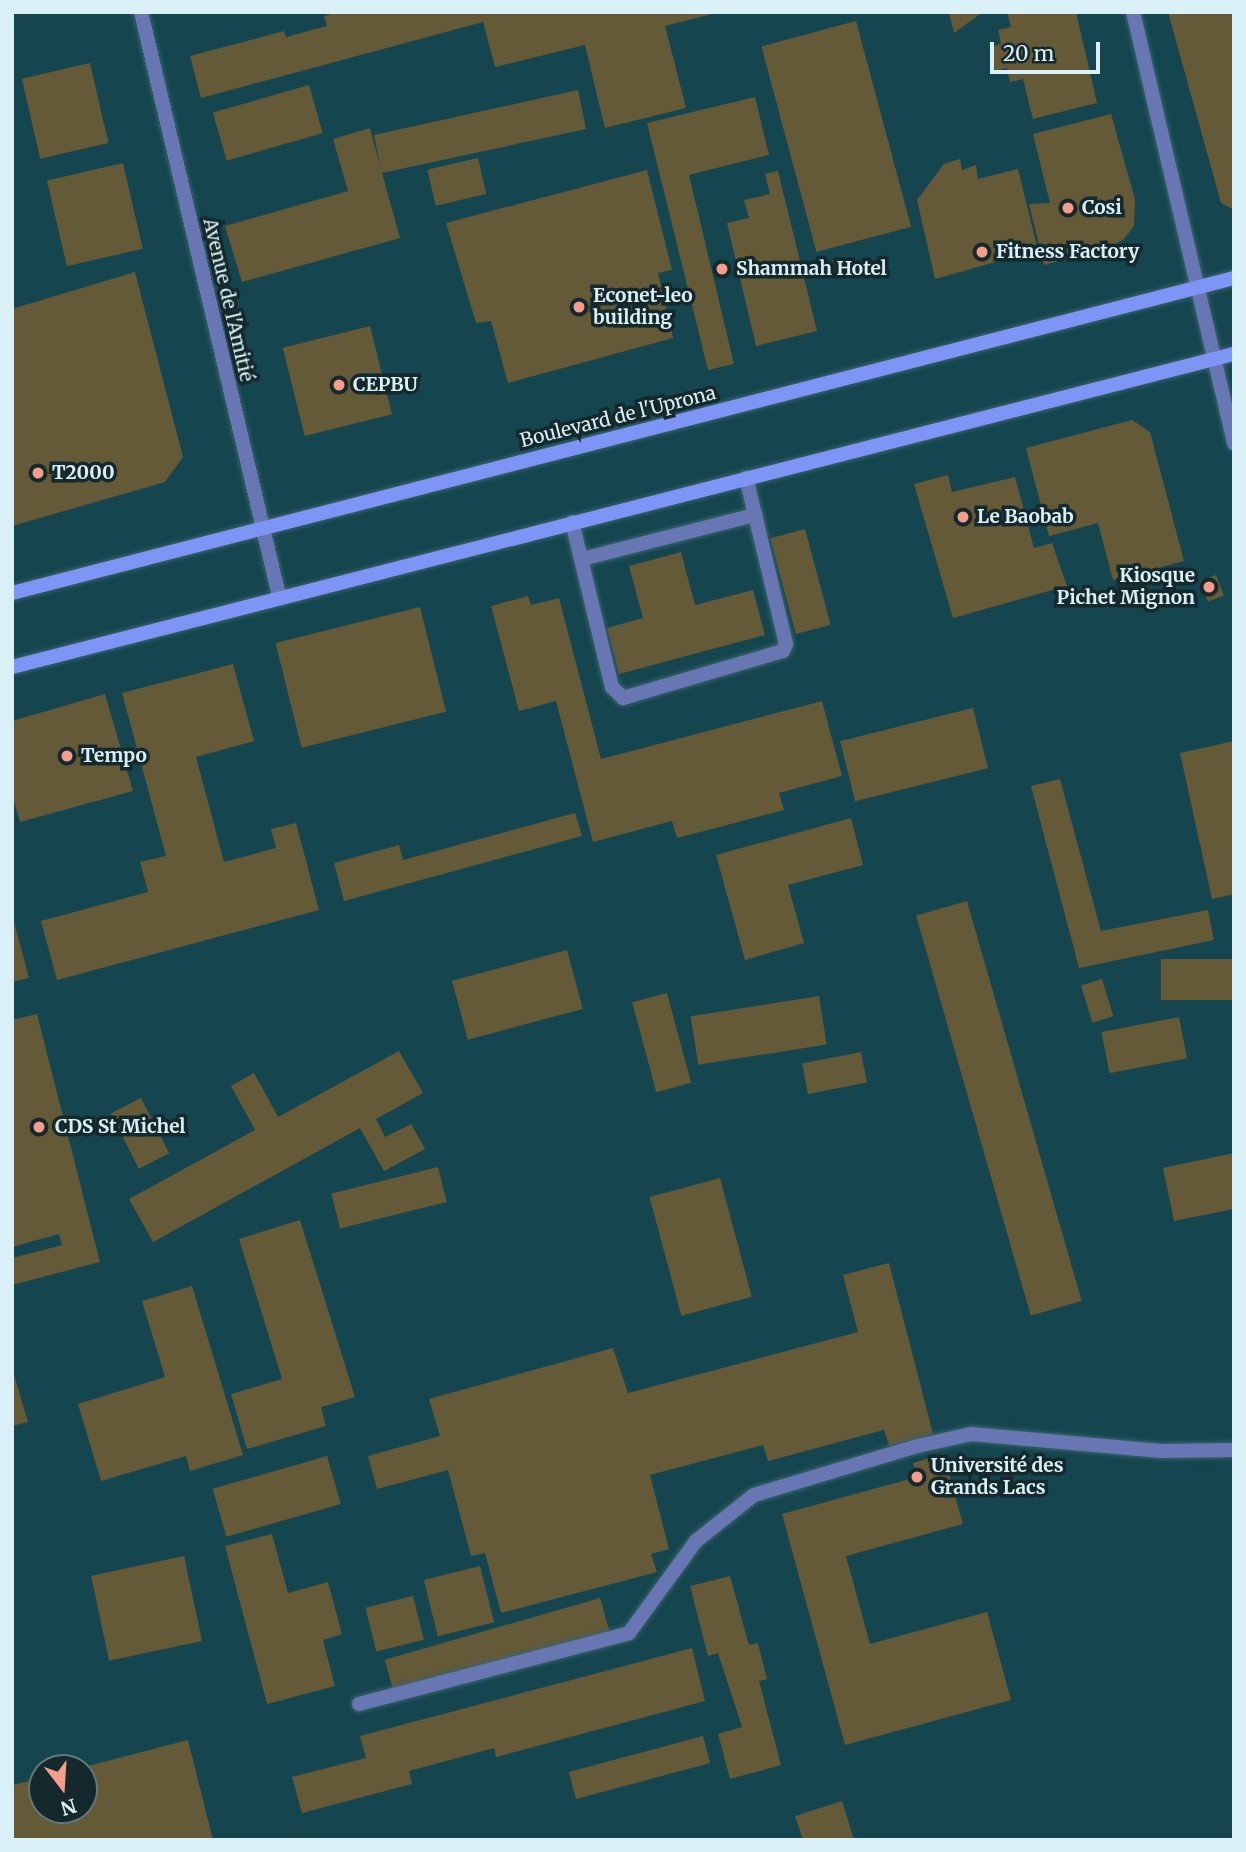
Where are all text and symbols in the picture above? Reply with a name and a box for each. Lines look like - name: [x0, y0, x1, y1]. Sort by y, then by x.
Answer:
- scale bar: [994, 28, 1104, 72]
- text: 20 m: [1003, 40, 1054, 67]
- place label: Cosi: [1082, 197, 1122, 219]
- marker: Cosi: [1060, 200, 1076, 216]
- street label: Avenue de l'Amitié: [198, 216, 258, 384]
- place label: Fitness Factory: [996, 241, 1139, 263]
- marker: Fitness Factory: [974, 244, 990, 260]
- place label: Shammah Hotel: [736, 258, 887, 280]
- marker: Shammah Hotel: [714, 261, 730, 277]
- place label: Econet-leo building: [593, 285, 692, 329]
- marker: Econet-leo building: [571, 299, 587, 315]
- place label: CEPBU: [353, 374, 418, 396]
- marker: CEPBU: [331, 377, 347, 393]
- street label: Boulevard de l'Uprona: [518, 382, 718, 452]
- place label: T2000: [52, 462, 114, 484]
- marker: T2000: [30, 465, 46, 481]
- place label: Le Baobab: [977, 506, 1074, 528]
- marker: Le Baobab: [955, 509, 971, 525]
- place label: Kiosque Pichet Mignon: [1057, 565, 1195, 609]
- marker: Kiosque Pichet Mignon: [1201, 579, 1217, 595]
- place label: Tempo: [81, 745, 147, 767]
- marker: Tempo: [59, 748, 75, 764]
- place label: CDS St Michel: [55, 1116, 185, 1138]
- marker: CDS St Michel: [29, 1117, 49, 1137]
- place label: Université des Grands Lacs: [931, 1455, 1063, 1499]
- marker: Université des Grands Lacs: [909, 1469, 925, 1485]
- north arrow: [28, 1754, 98, 1824]
- text: N: [58, 1793, 79, 1821]

